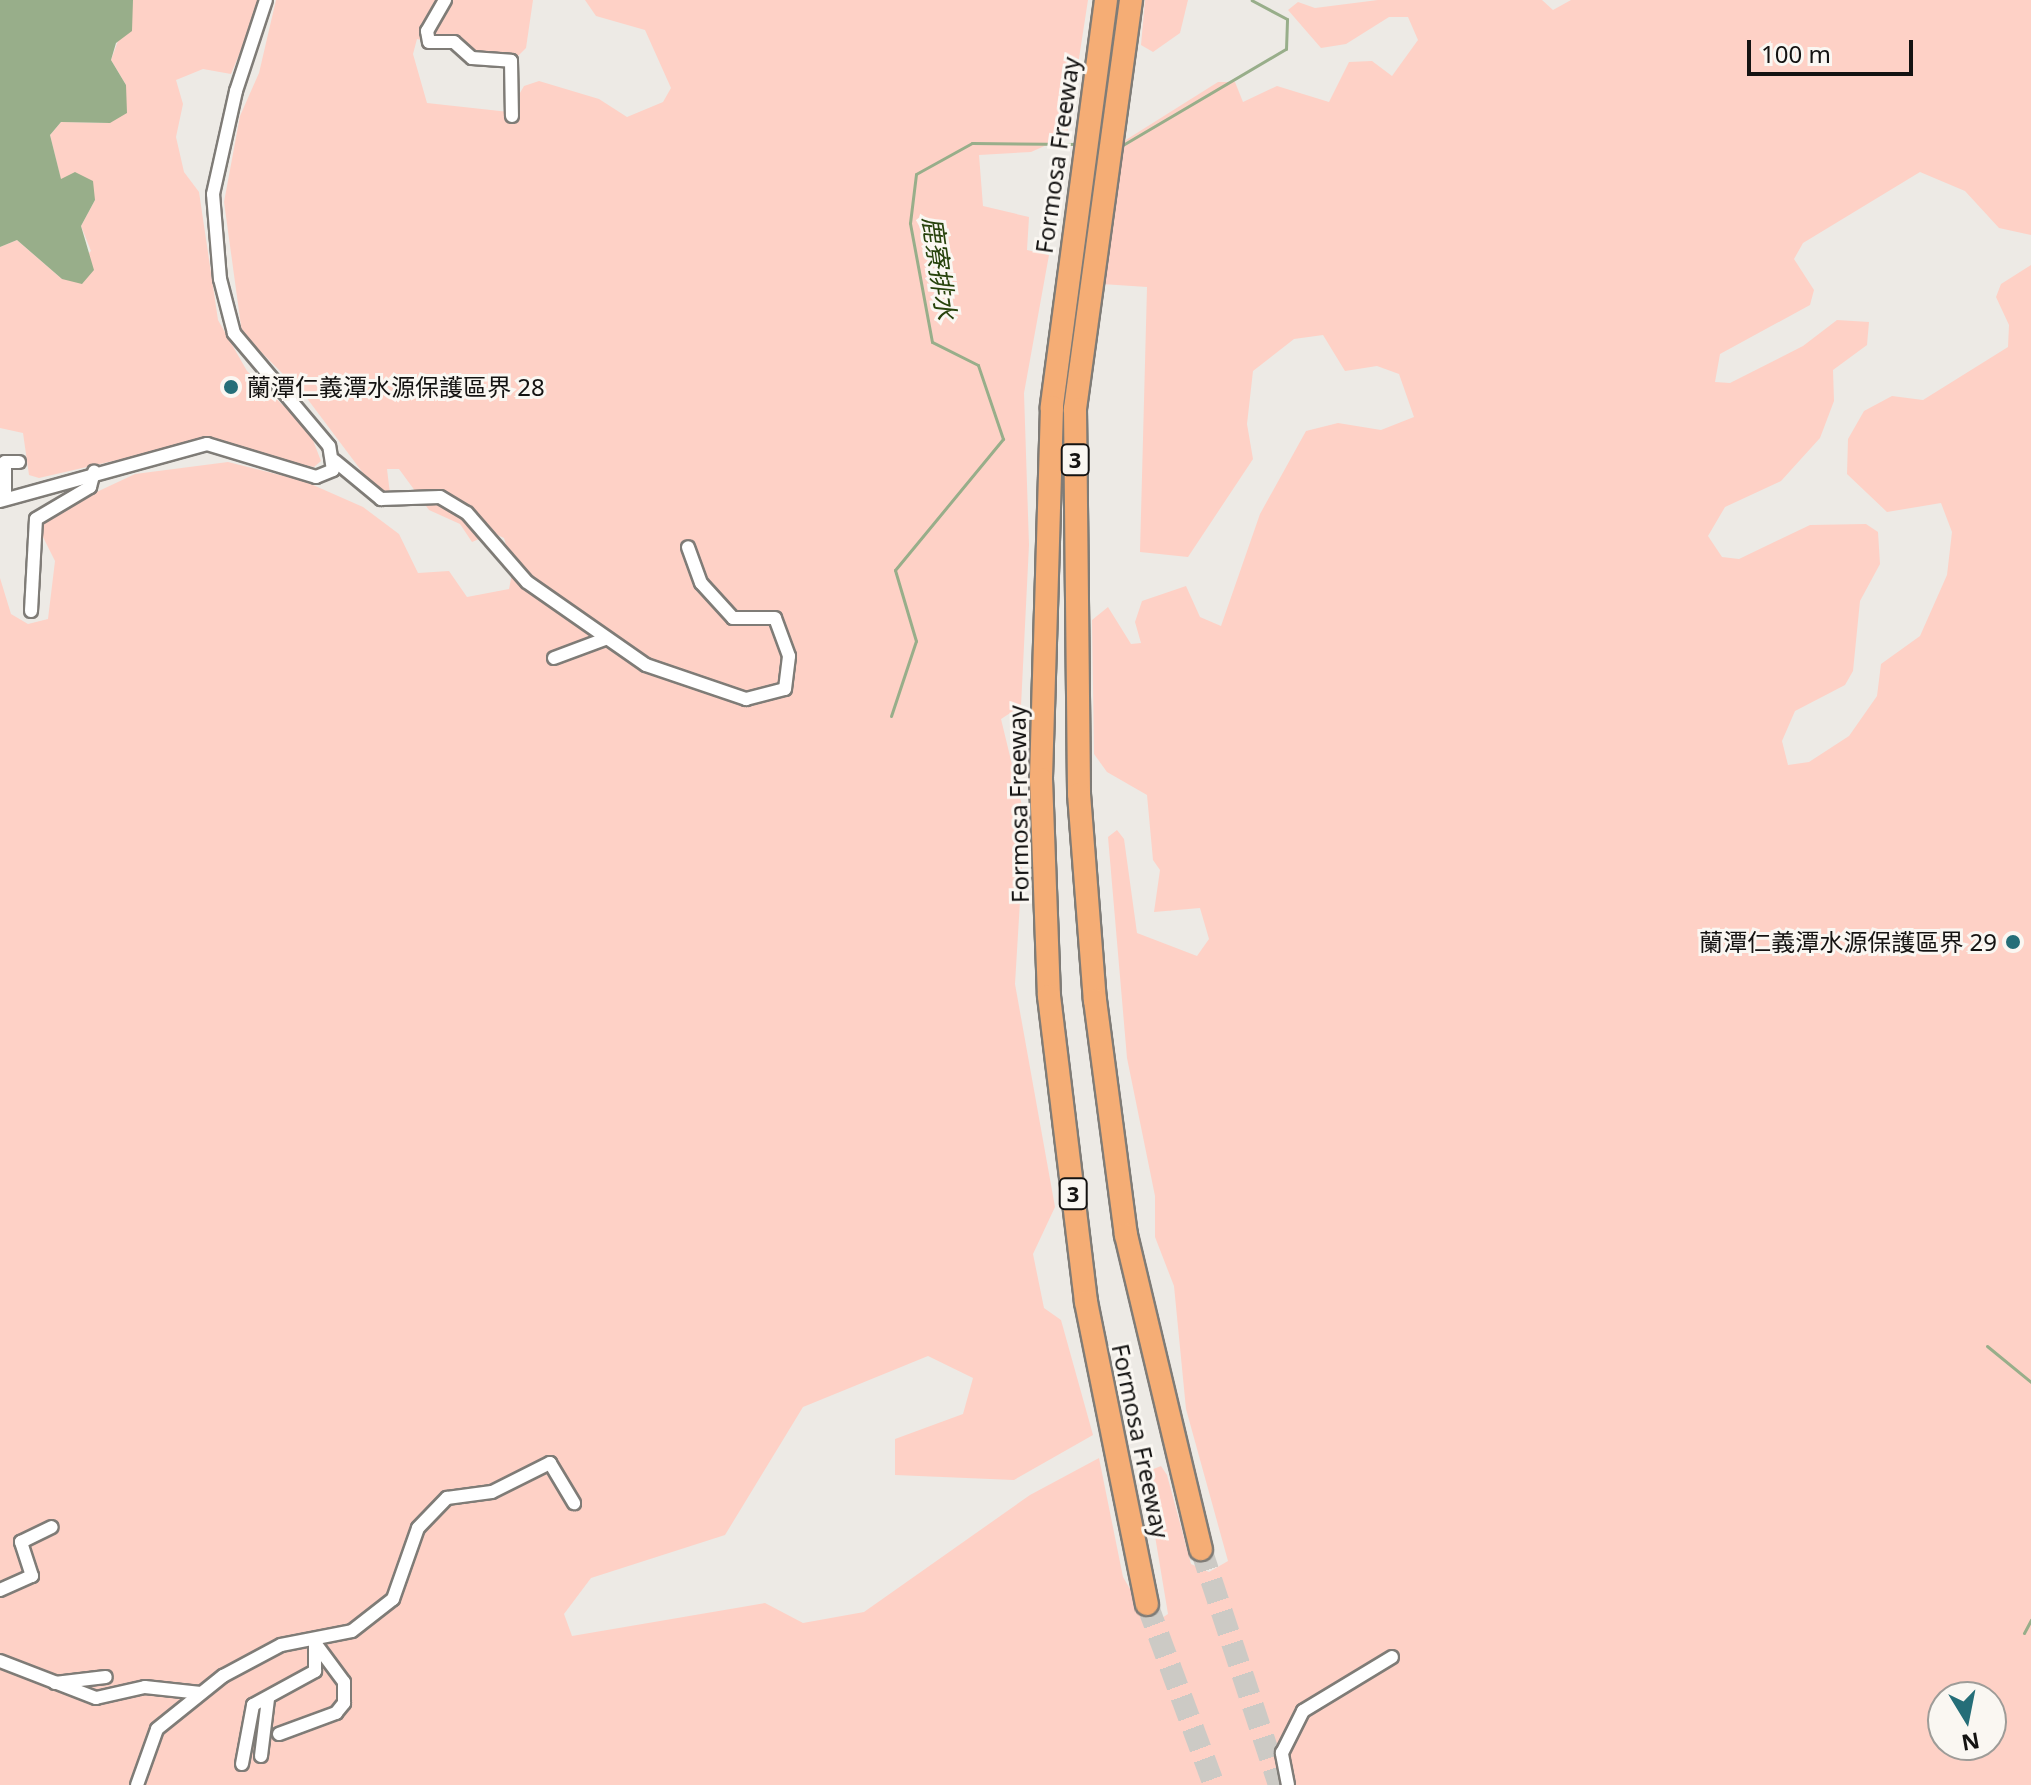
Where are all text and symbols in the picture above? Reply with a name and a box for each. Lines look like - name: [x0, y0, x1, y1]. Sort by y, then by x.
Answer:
- scale bar: [1751, 24, 1917, 74]
- text: 100 m: [1761, 37, 1831, 70]
- street label: Formosa Freeway: [1029, 55, 1085, 255]
- water label: 鹿寮排水: [916, 214, 962, 322]
- place label: 蘭潭仁義潭水源保護區界 28: [247, 373, 545, 401]
- marker: 蘭潭仁義潭水源保護區界 28: [222, 378, 240, 396]
- road number: 3: [1059, 442, 1091, 478]
- street label: Formosa Freeway: [1002, 705, 1034, 903]
- place label: 蘭潭仁義潭水源保護區界 29: [1699, 928, 1997, 956]
- marker: 蘭潭仁義潭水源保護區界 29: [2004, 933, 2022, 951]
- road number: 3: [1057, 1176, 1089, 1212]
- street label: Formosa Freeway: [1106, 1341, 1176, 1541]
- north arrow: [1927, 1681, 2007, 1761]
- text: N: [1959, 1726, 1982, 1759]

